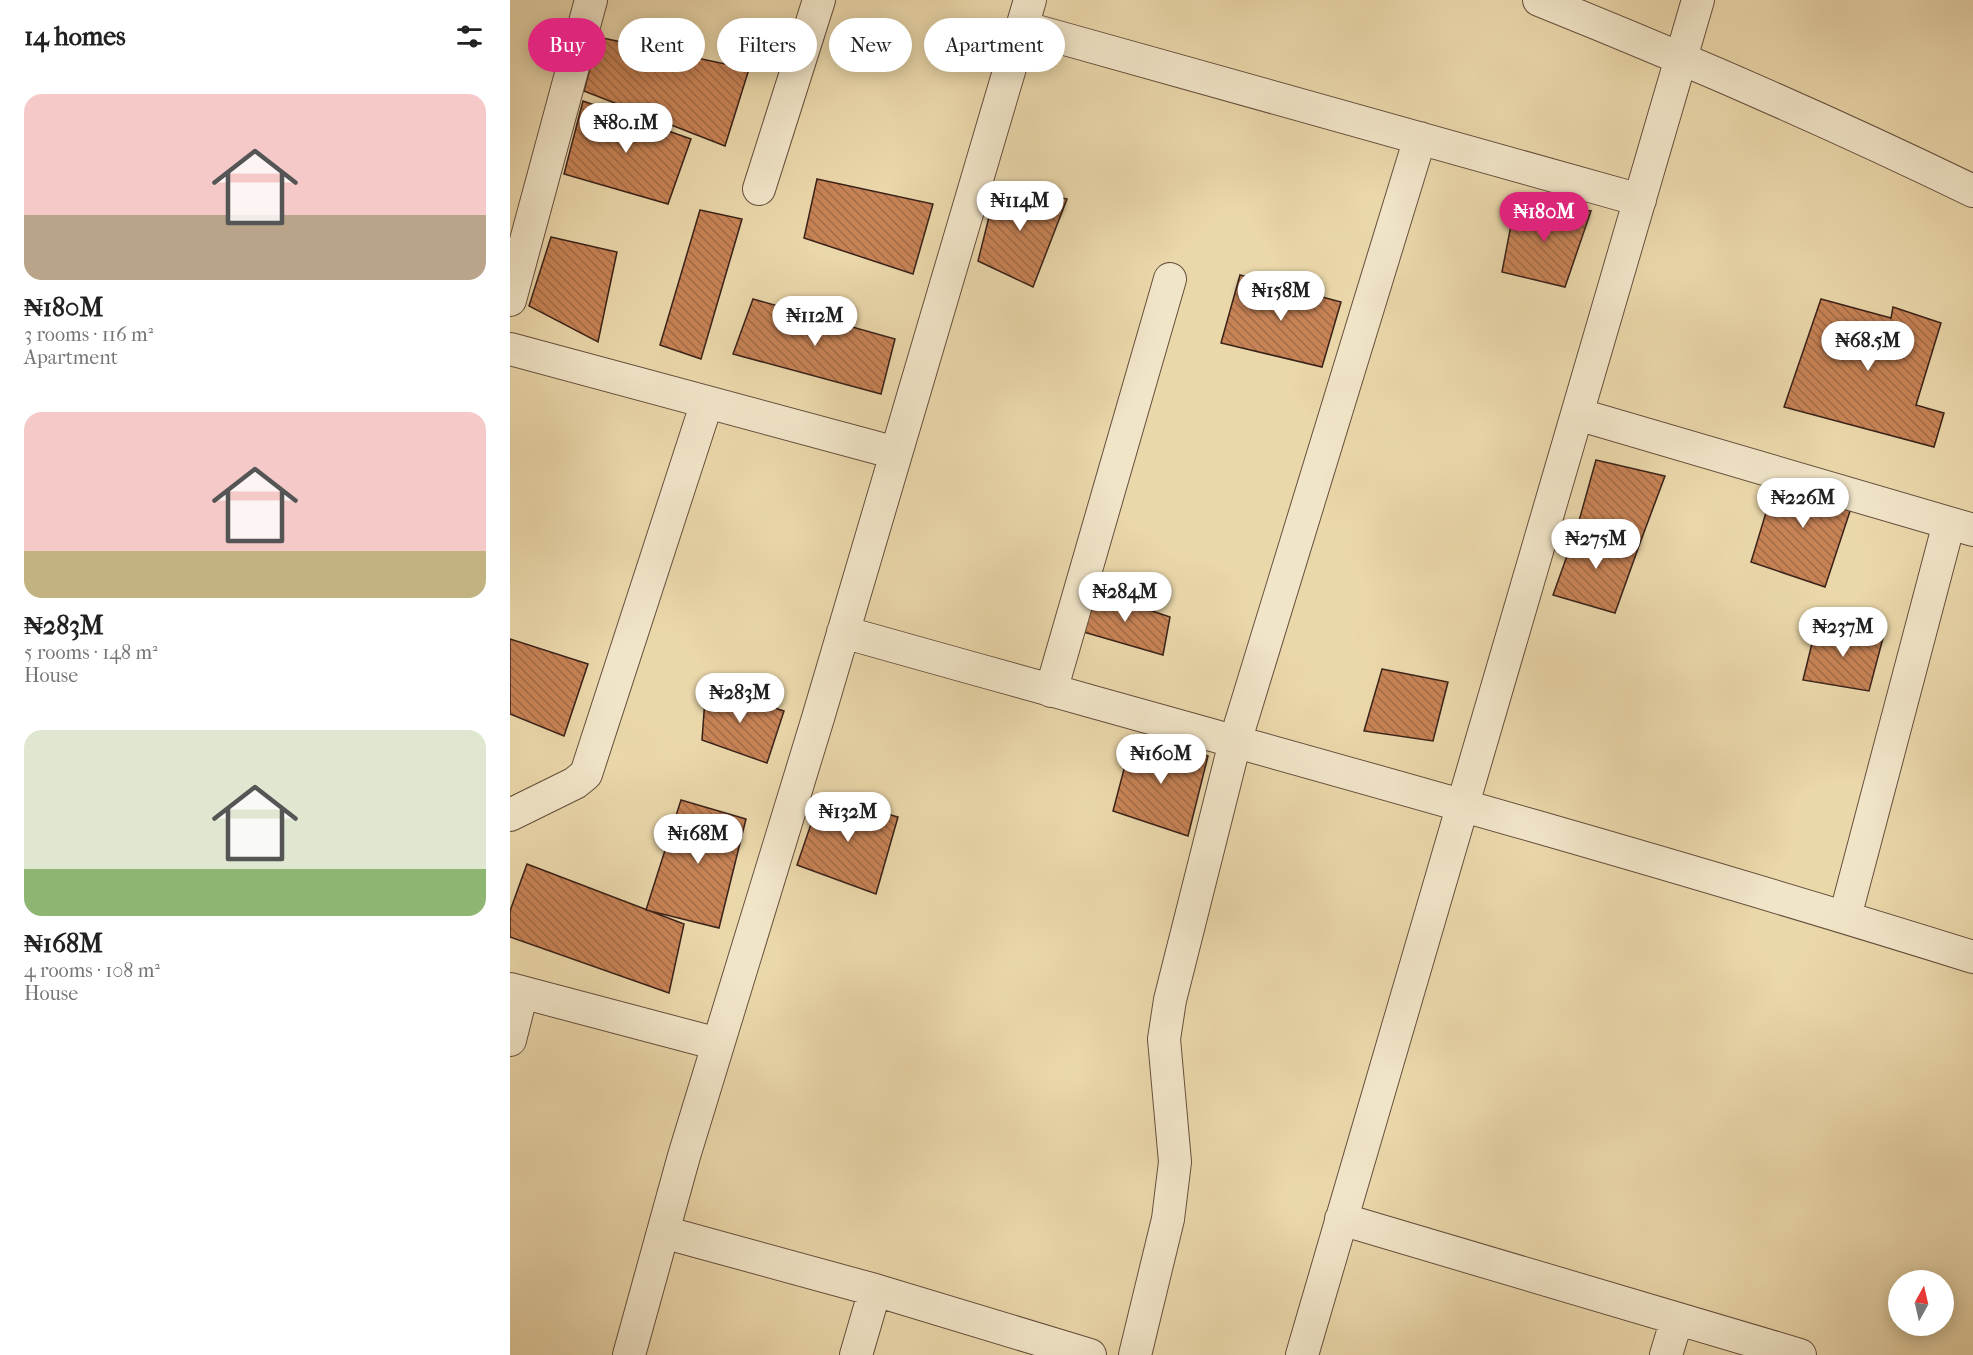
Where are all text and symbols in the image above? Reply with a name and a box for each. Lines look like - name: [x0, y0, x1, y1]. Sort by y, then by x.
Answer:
- chip: Buy: [528, 18, 606, 72]
- chip: Rent: [618, 18, 705, 72]
- chip: Filters: [717, 18, 817, 72]
- chip: New: [829, 18, 912, 72]
- chip: Apartment: [924, 18, 1065, 72]
- icon: filters: [453, 20, 486, 53]
- text: 14 homes: [24, 21, 126, 52]
- pin: ₦80.1M: [577, 103, 675, 154]
- text: ₦80.1M: [594, 111, 658, 134]
- icon: home: [201, 133, 309, 241]
- pin: ₦114M: [978, 181, 1062, 232]
- text: ₦114M: [991, 189, 1049, 212]
- pin: ₦180M: [1502, 192, 1586, 243]
- text: ₦180M: [1514, 200, 1574, 223]
- pin: ₦158M: [1239, 271, 1323, 322]
- text: ₦158M: [1252, 279, 1310, 302]
- text: ₦180M: [24, 292, 103, 323]
- pin: ₦112M: [773, 296, 857, 347]
- text: ₦112M: [786, 304, 844, 327]
- pin: ₦68.5M: [1819, 321, 1917, 372]
- text: 3 rooms · 116 m²: [24, 323, 153, 346]
- text: ₦68.5M: [1835, 329, 1901, 352]
- text: Apartment: [24, 346, 118, 369]
- icon: home: [201, 451, 309, 559]
- pin: ₦226M: [1761, 478, 1845, 529]
- text: ₦226M: [1771, 486, 1835, 509]
- pin: ₦275M: [1554, 519, 1638, 570]
- text: ₦275M: [1565, 527, 1627, 550]
- pin: ₦284M: [1083, 572, 1167, 623]
- text: ₦284M: [1093, 580, 1157, 603]
- pin: ₦237M: [1801, 607, 1885, 658]
- text: ₦283M: [24, 610, 104, 641]
- text: ₦237M: [1813, 615, 1873, 638]
- text: 5 rooms · 148 m²: [24, 641, 158, 664]
- text: House: [24, 664, 78, 687]
- pin: ₦283M: [698, 673, 782, 724]
- text: ₦283M: [709, 681, 771, 704]
- pin: ₦160M: [1119, 734, 1203, 785]
- text: ₦160M: [1130, 742, 1192, 765]
- icon: home: [201, 769, 309, 877]
- pin: ₦132M: [806, 792, 890, 843]
- text: ₦132M: [819, 800, 877, 823]
- pin: ₦168M: [656, 814, 740, 865]
- text: ₦168M: [668, 822, 728, 845]
- text: ₦168M: [24, 928, 103, 959]
- text: 4 rooms · 108 m²: [24, 959, 160, 982]
- text: House: [24, 982, 78, 1005]
- north arrow: [1888, 1270, 1954, 1336]
- map controls: [1888, 1270, 1954, 1336]

